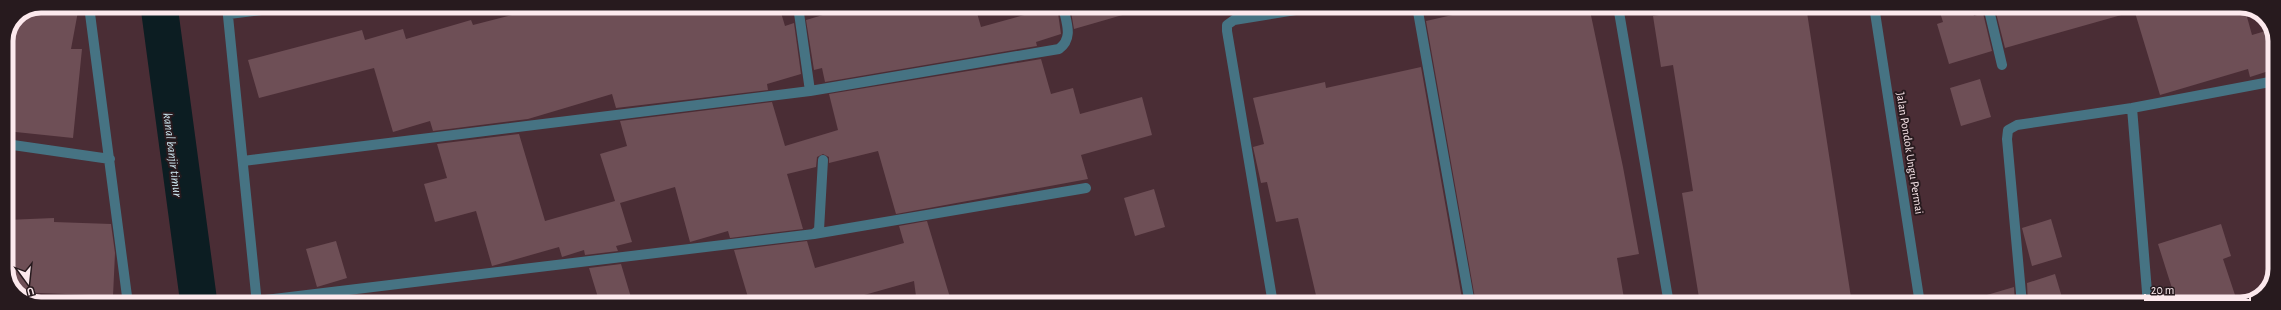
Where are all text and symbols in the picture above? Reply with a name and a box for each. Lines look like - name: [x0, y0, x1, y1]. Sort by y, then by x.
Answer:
- street label: Jalan Pondok Ungu Permai: [1894, 91, 1926, 215]
- water label: kanal banjir timur: [160, 112, 184, 199]
- north arrow: [8, 262, 48, 302]
- scale bar: [2145, 276, 2250, 302]
- text: 20 m: [2151, 284, 2174, 296]
- text: U: [26, 285, 35, 297]

